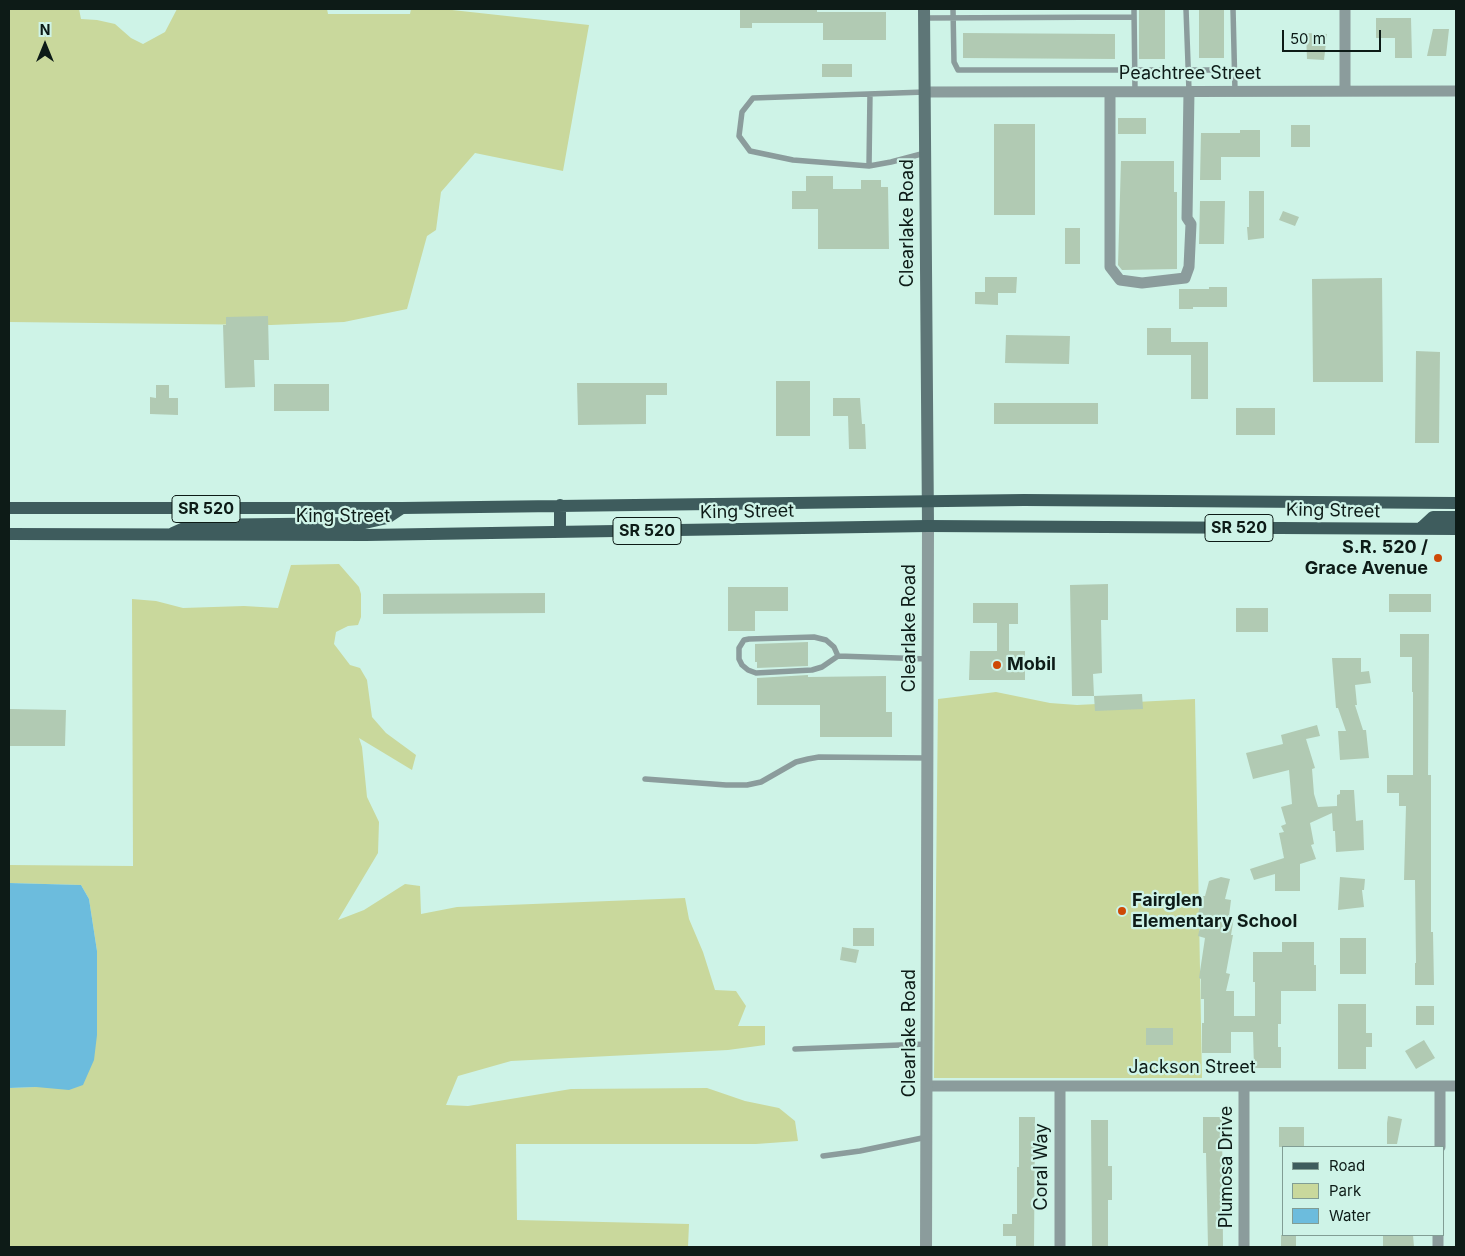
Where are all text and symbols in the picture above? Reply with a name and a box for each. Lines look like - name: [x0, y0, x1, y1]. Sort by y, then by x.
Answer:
- north arrow: [20, 20, 70, 70]
- scale bar: [1285, 20, 1384, 52]
- text: N: [40, 21, 50, 38]
- text: 50 m: [1290, 29, 1326, 48]
- street label: Peachtree Street: [1119, 63, 1261, 85]
- street label: Clearlake Road: [897, 159, 919, 287]
- road number: SR 520: [172, 496, 240, 522]
- street label: King Street: [1286, 499, 1380, 523]
- street label: King Street: [700, 500, 794, 524]
- street label: King Street: [296, 506, 390, 528]
- road number: SR 520: [1205, 514, 1273, 542]
- road number: SR 520: [613, 518, 681, 544]
- place label: S.R. 520 / Grace Avenue: [1305, 537, 1428, 580]
- marker: S.R. 520 / Grace Avenue: [1432, 552, 1444, 564]
- street label: Clearlake Road: [899, 564, 921, 692]
- place label: Mobil: [1007, 654, 1056, 676]
- marker: Mobil: [991, 659, 1003, 671]
- place label: Fairglen Elementary School: [1132, 890, 1297, 932]
- marker: Fairglen Elementary School: [1116, 905, 1128, 917]
- street label: Clearlake Road: [899, 969, 921, 1097]
- street label: Jackson Street: [1128, 1057, 1256, 1079]
- street label: Plumosa Drive: [1216, 1106, 1238, 1228]
- street label: Coral Way: [1031, 1123, 1053, 1211]
- legend: [1282, 1146, 1445, 1236]
- text: Road: [1329, 1156, 1365, 1175]
- text: Park: [1329, 1181, 1361, 1200]
- text: Water: [1329, 1206, 1371, 1225]

